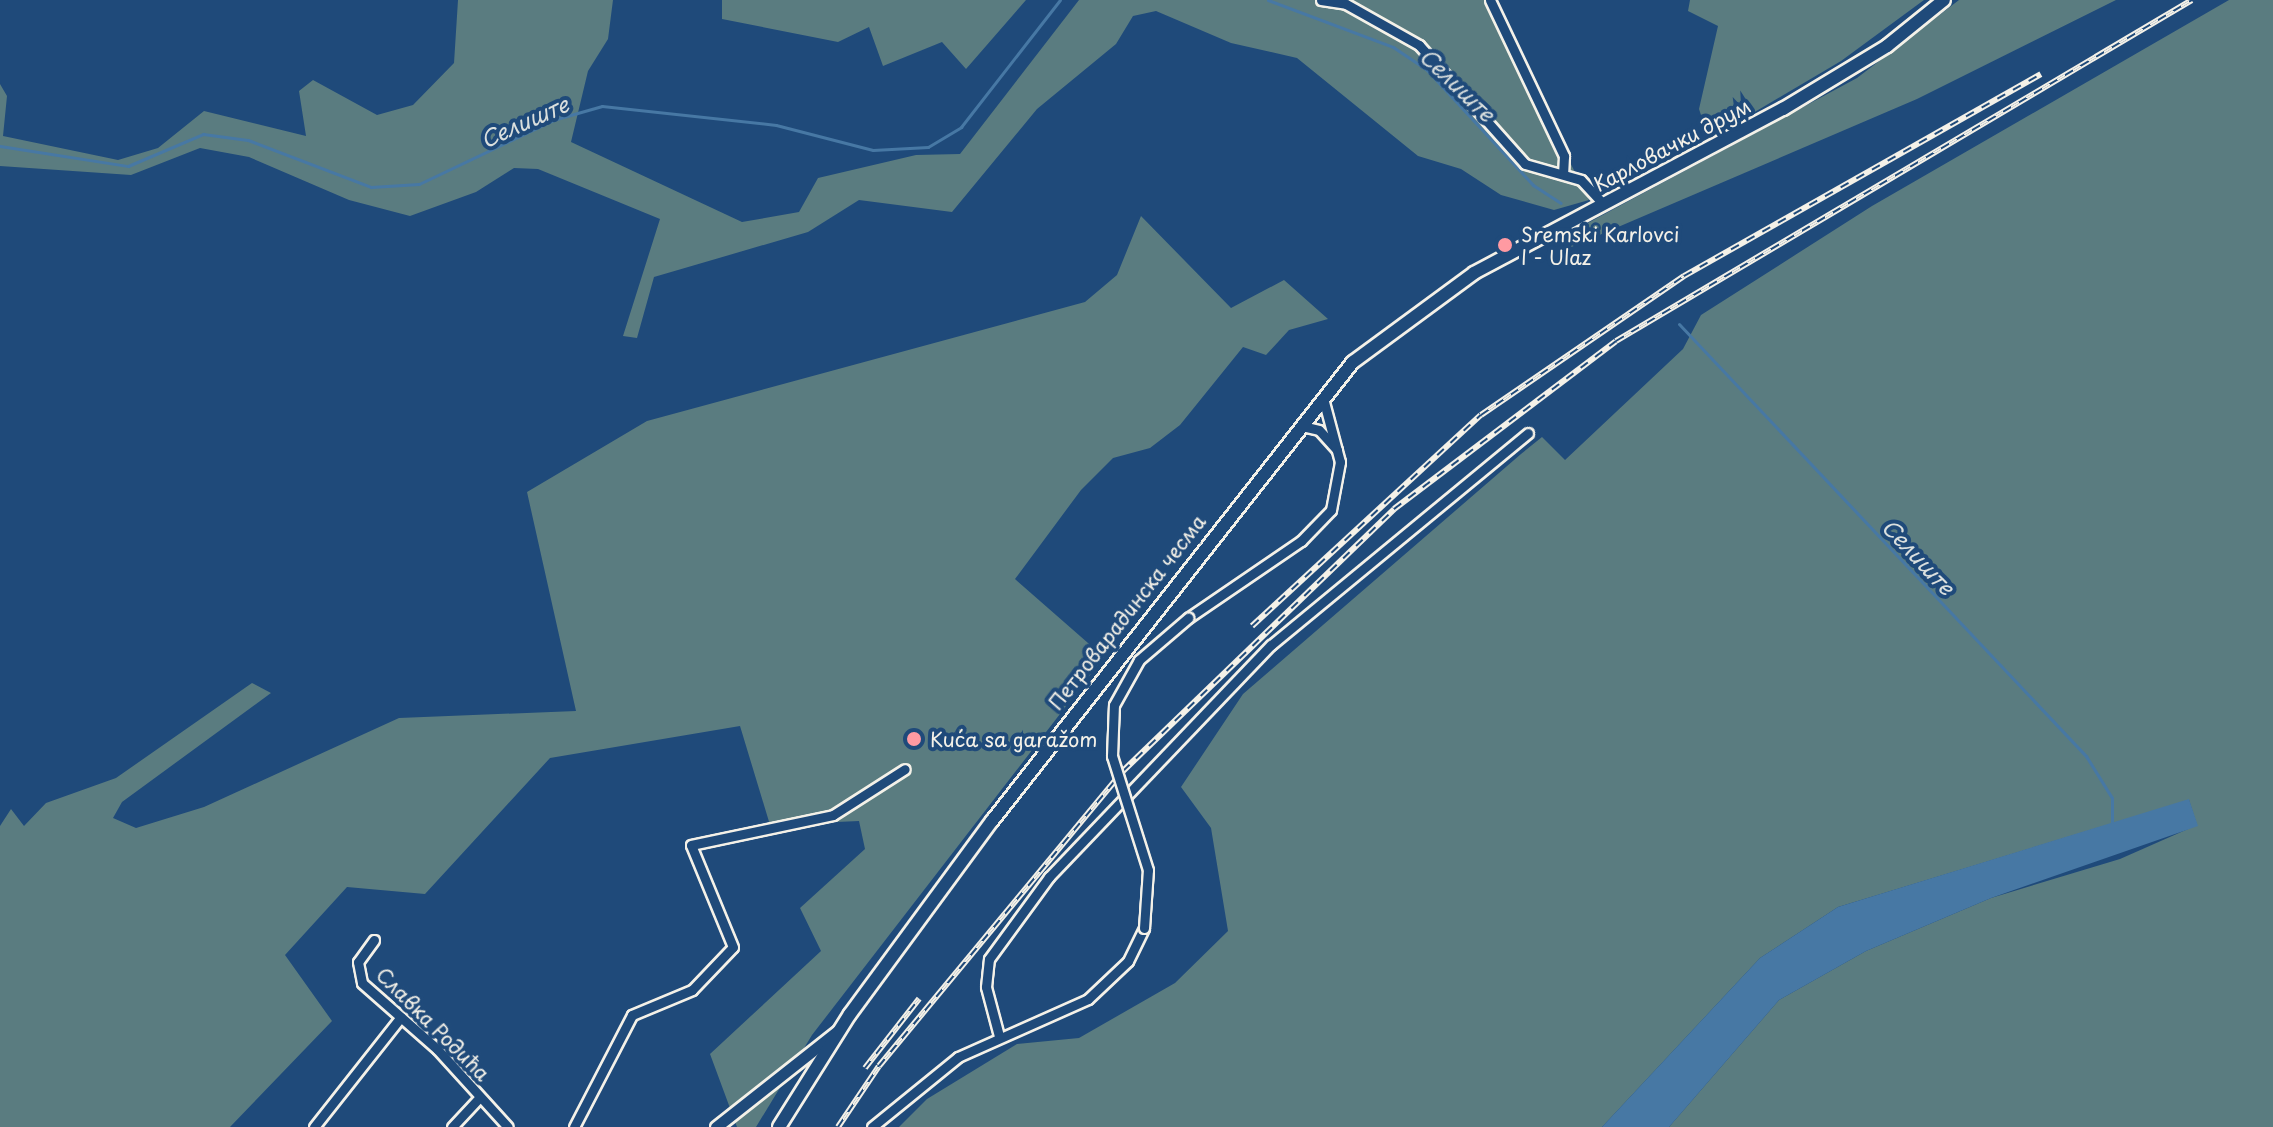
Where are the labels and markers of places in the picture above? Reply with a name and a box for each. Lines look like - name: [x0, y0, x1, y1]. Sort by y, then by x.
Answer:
- place label: Sremski Karlovci I - Ulaz: [1521, 222, 1681, 269]
- marker: Sremski Karlovci I - Ulaz: [1496, 236, 1514, 254]
- place label: Kuća sa garažom: [930, 727, 1094, 751]
- marker: Kuća sa garažom: [905, 730, 923, 748]

